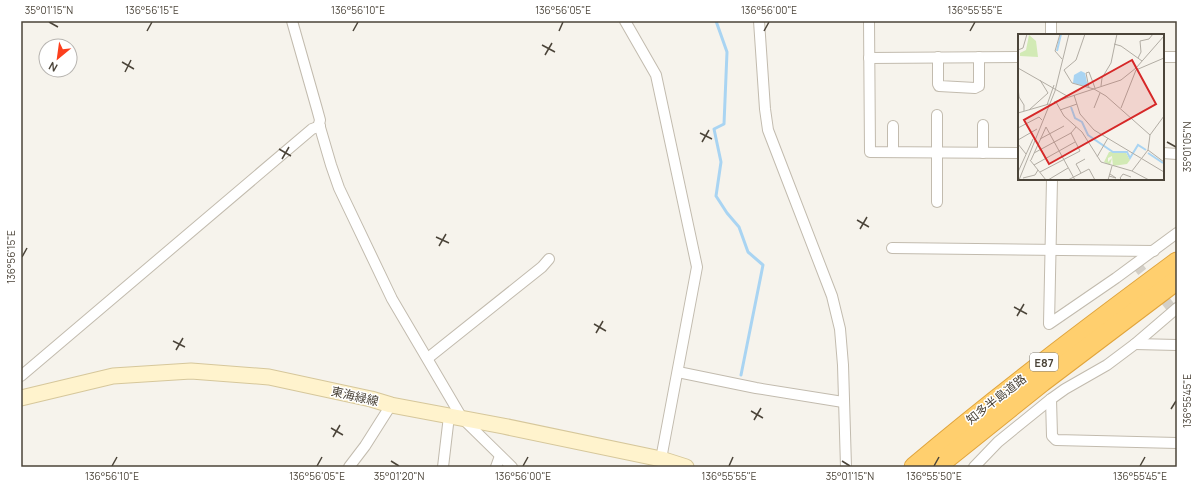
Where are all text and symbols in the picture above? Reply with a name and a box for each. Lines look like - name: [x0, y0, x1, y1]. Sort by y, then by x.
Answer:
- text: 35°01'15"N: [25, 3, 73, 17]
- text: 136°56'15"E: [125, 3, 179, 17]
- text: 136°56'10"E: [331, 3, 385, 17]
- text: 136°56'05"E: [535, 3, 591, 17]
- text: 136°56'00"E: [741, 3, 797, 17]
- text: 136°55'55"E: [948, 3, 1003, 17]
- inset map: [1018, 34, 1164, 180]
- north arrow: [38, 38, 78, 78]
- text: N: [46, 59, 60, 76]
- text: 35°01'05"N: [1180, 122, 1194, 172]
- text: 136°56'15"E: [4, 230, 18, 284]
- road number: E87: [1030, 353, 1058, 371]
- street label: 知多半島道路: [962, 370, 1030, 428]
- text: 136°55'45"E: [1180, 374, 1194, 428]
- street label: 東海緑線: [330, 382, 380, 410]
- text: 136°56'10"E: [85, 469, 139, 483]
- text: 136°56'05"E: [289, 469, 345, 483]
- text: 35°01'20"N: [374, 469, 424, 483]
- text: 136°56'00"E: [495, 469, 551, 483]
- text: 136°55'55"E: [702, 469, 757, 483]
- text: 35°01'15"N: [826, 469, 874, 483]
- text: 136°55'50"E: [906, 469, 962, 483]
- text: 136°55'45"E: [1113, 469, 1167, 483]

